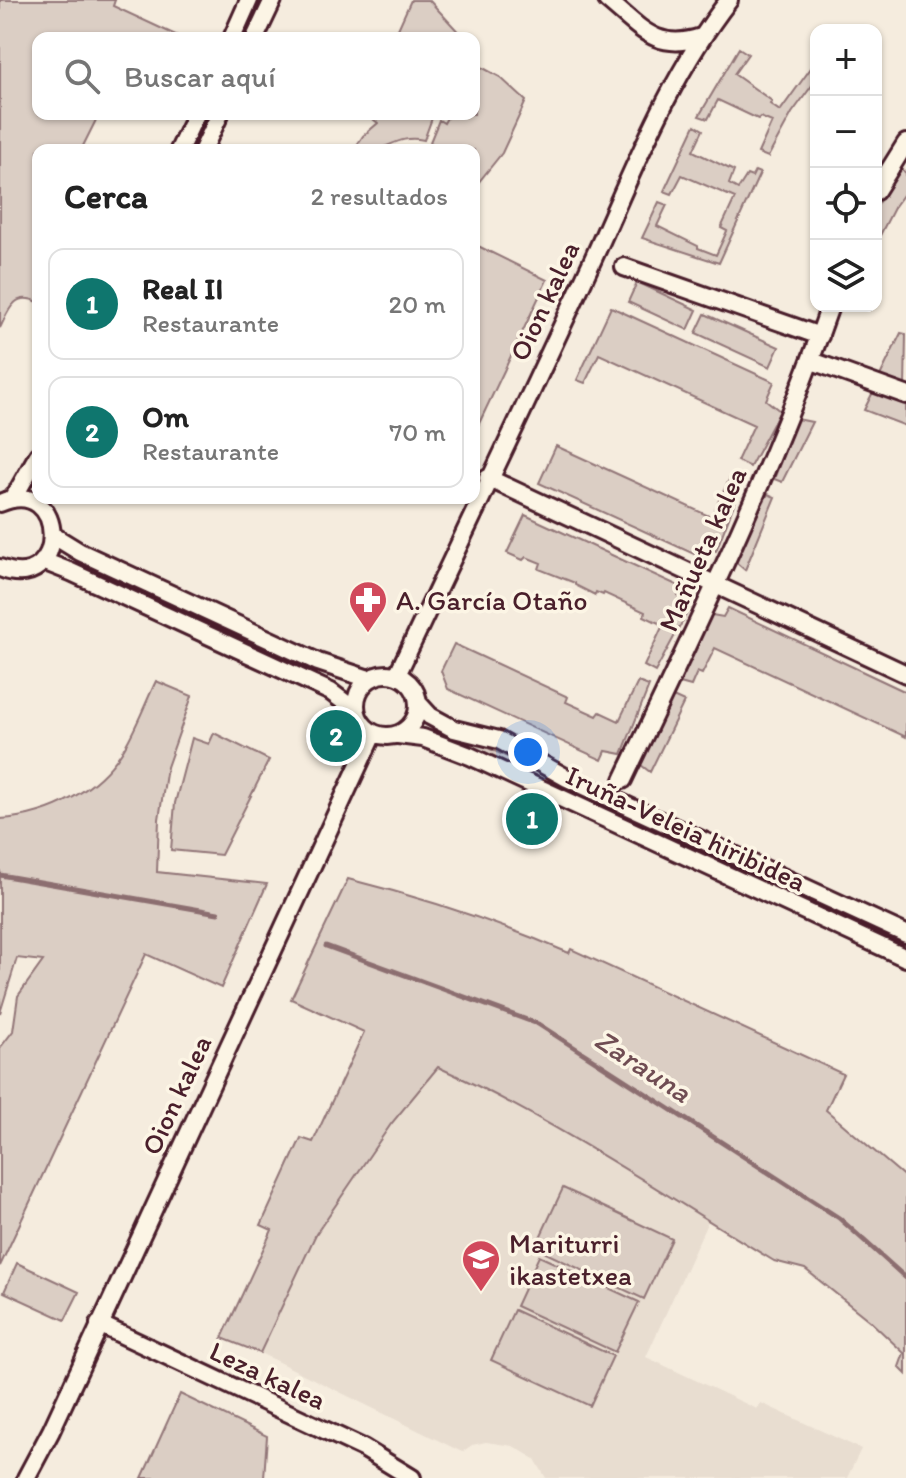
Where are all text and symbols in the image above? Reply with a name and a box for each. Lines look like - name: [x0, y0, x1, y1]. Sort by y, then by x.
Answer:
- map controls: [810, 24, 882, 312]
- button: +: [810, 24, 882, 96]
- search box: [32, 32, 480, 120]
- icon: search: [60, 54, 104, 98]
- text: Buscar aquí: [124, 58, 276, 95]
- button: −: [810, 96, 882, 168]
- button: locate: [810, 168, 882, 240]
- text: Cerca: [64, 176, 148, 217]
- text: 2 resultados: [310, 180, 448, 212]
- street label: Oion kalea: [502, 236, 586, 366]
- button: layers: [810, 240, 882, 312]
- text: Real II: [142, 270, 223, 307]
- text: 1: [86, 288, 98, 320]
- text: 20 m: [389, 288, 446, 320]
- text: Restaurante: [142, 307, 279, 339]
- text: Om: [142, 398, 189, 435]
- text: 2: [85, 416, 99, 448]
- text: 70 m: [389, 416, 446, 448]
- text: Restaurante: [142, 435, 279, 467]
- street label: Mañueta kalea: [651, 461, 754, 637]
- pharmacy icon: A. García Otaño: [347, 579, 389, 634]
- place label: A. García Otaño: [396, 583, 588, 617]
- pin: 2: [310, 706, 362, 766]
- your location: [508, 732, 548, 772]
- street label: Iruña-Veleia hiribidea: [561, 758, 812, 899]
- pin: 1: [506, 789, 558, 849]
- water label: Zarauna: [588, 1021, 699, 1111]
- street label: Oion kalea: [134, 1030, 218, 1160]
- place label: Mariturri ikastetxea: [509, 1226, 632, 1292]
- school or university icon: Mariturri ikastetxea: [460, 1238, 502, 1293]
- street label: Leza kalea: [204, 1333, 332, 1417]

